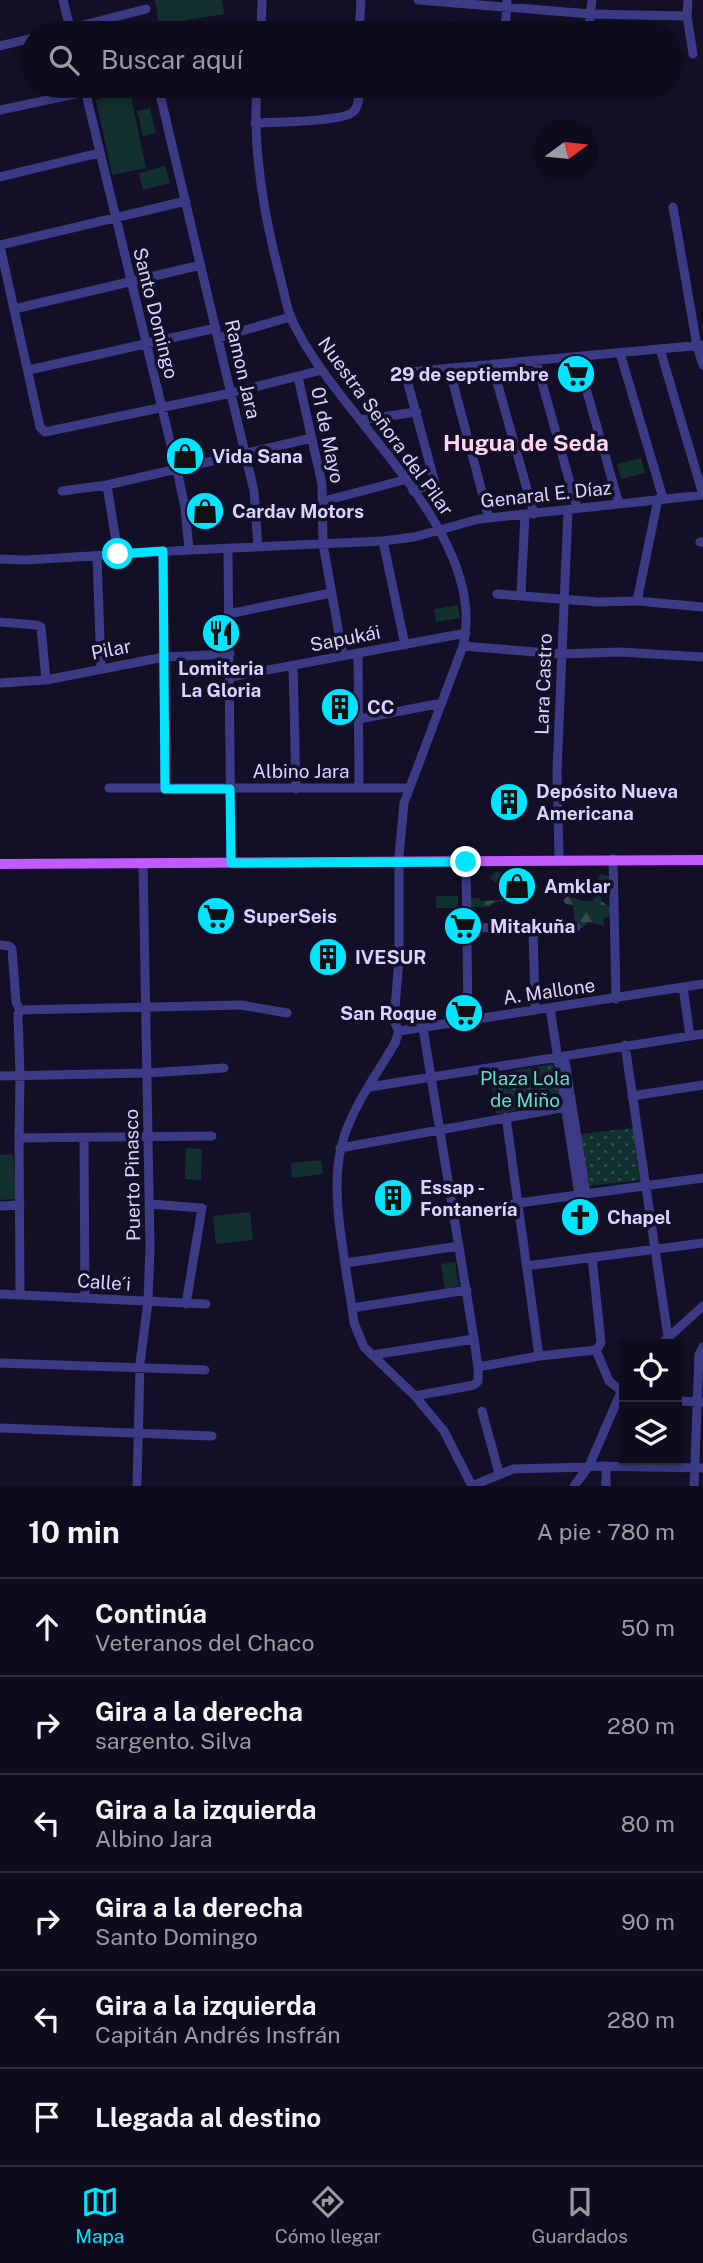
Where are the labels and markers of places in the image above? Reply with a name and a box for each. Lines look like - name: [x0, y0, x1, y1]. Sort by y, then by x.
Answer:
- supermarket icon: 29 de septiembre: [555, 353, 597, 395]
- place label: 29 de septiembre: [390, 363, 549, 385]
- shop icon: Vida Sana: [164, 435, 206, 477]
- place label: Vida Sana: [212, 445, 303, 467]
- shop icon: Cardav Motors: [184, 490, 226, 532]
- place label: Cardav Motors: [232, 500, 364, 522]
- restaurant icon: Lomiteria La Gloria: [200, 612, 242, 654]
- place label: Lomiteria La Gloria: [178, 657, 264, 701]
- building icon: CC: [319, 686, 361, 728]
- place label: CC: [367, 696, 394, 718]
- place label: Depósito Nueva Americana: [536, 780, 678, 824]
- building icon: Depósito Nueva Americana: [488, 781, 530, 823]
- shop icon: Amklar: [496, 865, 538, 907]
- place label: Amklar: [544, 875, 611, 897]
- supermarket icon: SuperSeis: [195, 895, 237, 937]
- place label: SuperSeis: [243, 905, 337, 927]
- supermarket icon: Mitakuña: [442, 905, 484, 947]
- place label: Mitakuña: [490, 915, 575, 937]
- building icon: IVESUR: [307, 936, 349, 978]
- place label: IVESUR: [355, 946, 427, 968]
- supermarket icon: San Roque: [443, 992, 485, 1034]
- place label: San Roque: [340, 1002, 437, 1024]
- place label: Essap - Fontanería: [420, 1176, 518, 1220]
- building icon: Essap - Fontanería: [372, 1177, 414, 1219]
- church icon: Chapel: [559, 1196, 601, 1238]
- place label: Chapel: [607, 1206, 671, 1228]

